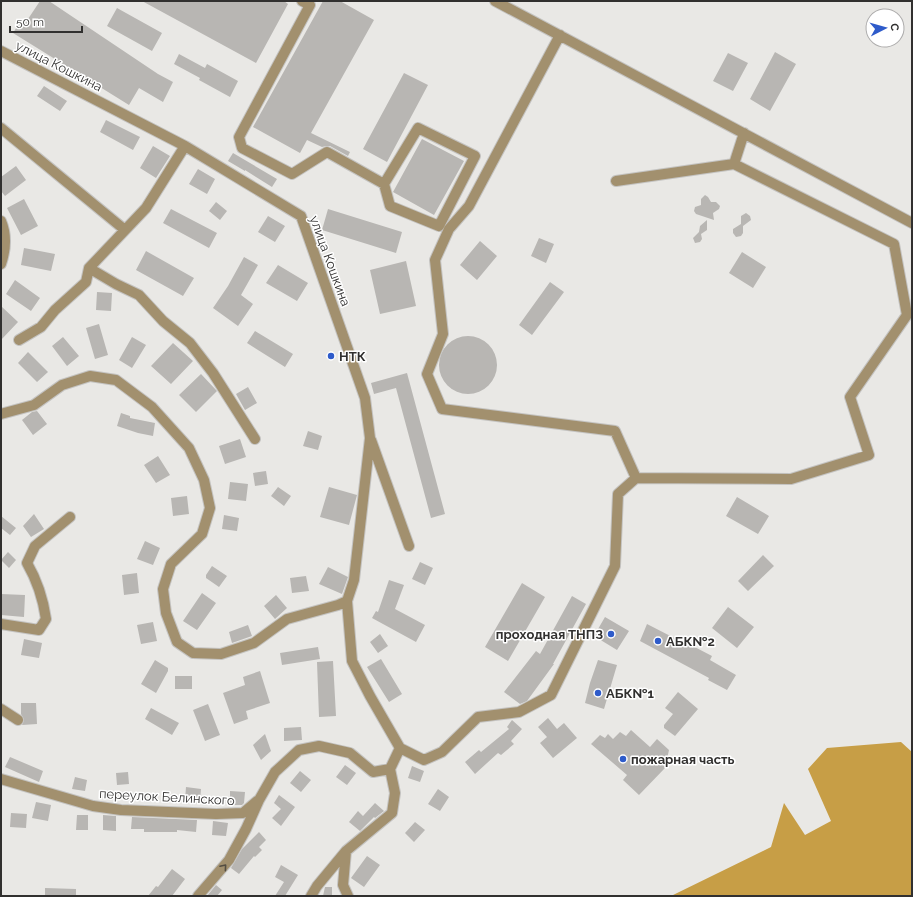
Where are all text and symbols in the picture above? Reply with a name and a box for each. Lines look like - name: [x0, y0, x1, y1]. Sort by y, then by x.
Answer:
- scale bar: [10, 8, 82, 34]
- north arrow: [865, 8, 905, 48]
- text: 50 m: [16, 15, 44, 29]
- text: С: [888, 23, 901, 32]
- street label: улица Кошкина: [13, 38, 105, 94]
- street label: улица Кошкина: [307, 214, 353, 308]
- place label: НТК: [339, 349, 366, 364]
- marker: НТК: [326, 351, 336, 361]
- place label: проходная ТНПЗ: [496, 627, 603, 642]
- marker: проходная ТНПЗ: [606, 629, 616, 639]
- place label: АБК№2: [666, 634, 715, 649]
- marker: АБК№2: [653, 636, 663, 646]
- place label: АБК№1: [606, 686, 654, 701]
- marker: АБК№1: [593, 688, 603, 698]
- place label: пожарная часть: [631, 752, 734, 767]
- marker: пожарная часть: [618, 754, 628, 764]
- street label: переулок Белинского: [99, 786, 235, 808]
- one-way arrow: [219, 864, 226, 871]

